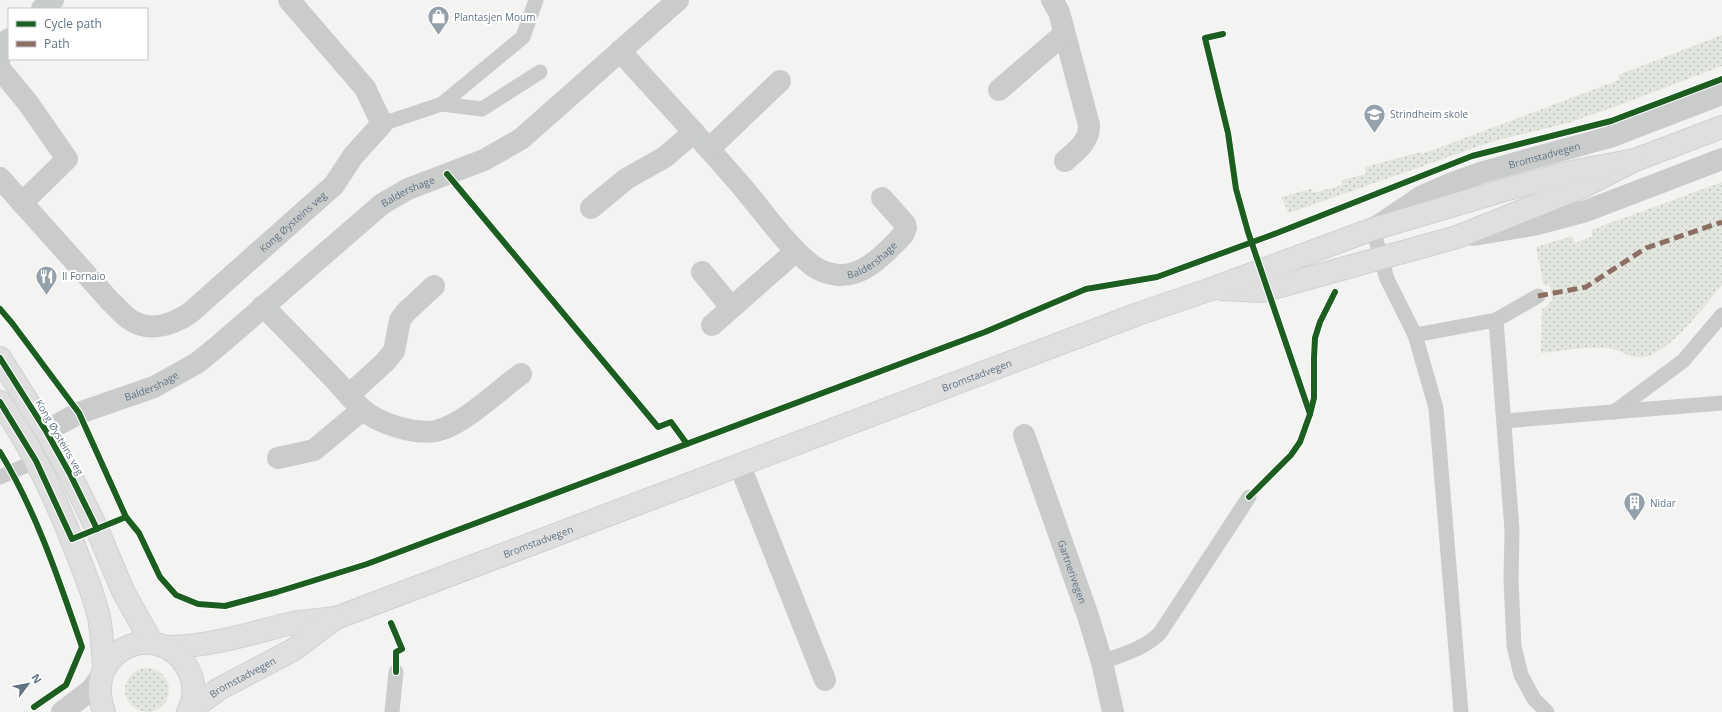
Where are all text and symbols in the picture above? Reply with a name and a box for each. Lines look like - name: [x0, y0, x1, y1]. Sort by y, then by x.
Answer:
- shop icon: Plantasjen Moum: [425, 4, 451, 37]
- legend: [8, 8, 148, 60]
- place label: Plantasjen Moum: [454, 10, 535, 24]
- text: Cycle path: [44, 15, 102, 32]
- text: Path: [44, 35, 70, 52]
- school or university icon: Strindheim skole: [1362, 101, 1388, 134]
- place label: Strindheim skole: [1390, 107, 1469, 121]
- street label: Bromstadvegen: [1507, 139, 1582, 172]
- street label: Baldershage: [378, 172, 437, 210]
- street label: Kong Øysteins veg: [256, 188, 330, 255]
- street label: Baldershage: [846, 238, 900, 282]
- restaurant icon: Il Fornaio: [34, 263, 60, 296]
- place label: Il Fornaio: [62, 269, 105, 283]
- street label: Bromstadvegen: [940, 356, 1014, 395]
- street label: Baldershage: [122, 368, 181, 404]
- street label: Kong Øysteins veg: [33, 397, 88, 478]
- building icon: Nidar: [1621, 490, 1647, 523]
- place label: Nidar: [1650, 496, 1676, 510]
- street label: Bromstadvegen: [501, 522, 575, 561]
- street label: Gartnerivegen: [1055, 538, 1090, 605]
- street label: Bromstadvegen: [206, 653, 278, 701]
- north arrow: [8, 664, 48, 704]
- text: N: [28, 671, 46, 686]

